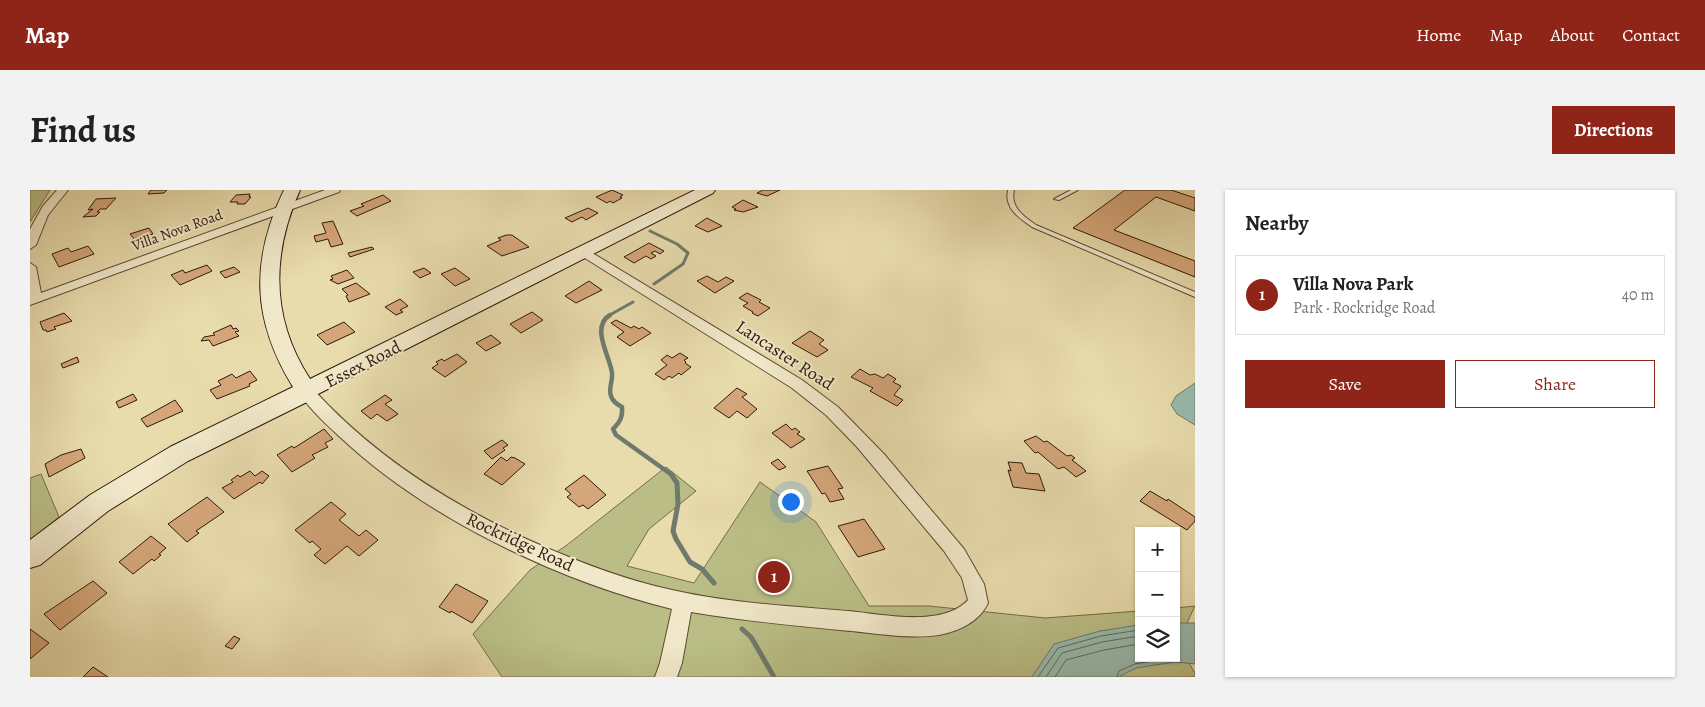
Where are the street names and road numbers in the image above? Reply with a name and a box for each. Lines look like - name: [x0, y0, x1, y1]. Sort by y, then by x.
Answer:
- street label: Villa Nova Road: [128, 204, 226, 256]
- street label: Lancaster Road: [731, 314, 839, 396]
- street label: Essex Road: [321, 334, 405, 393]
- street label: Rockridge Road: [462, 507, 578, 577]

